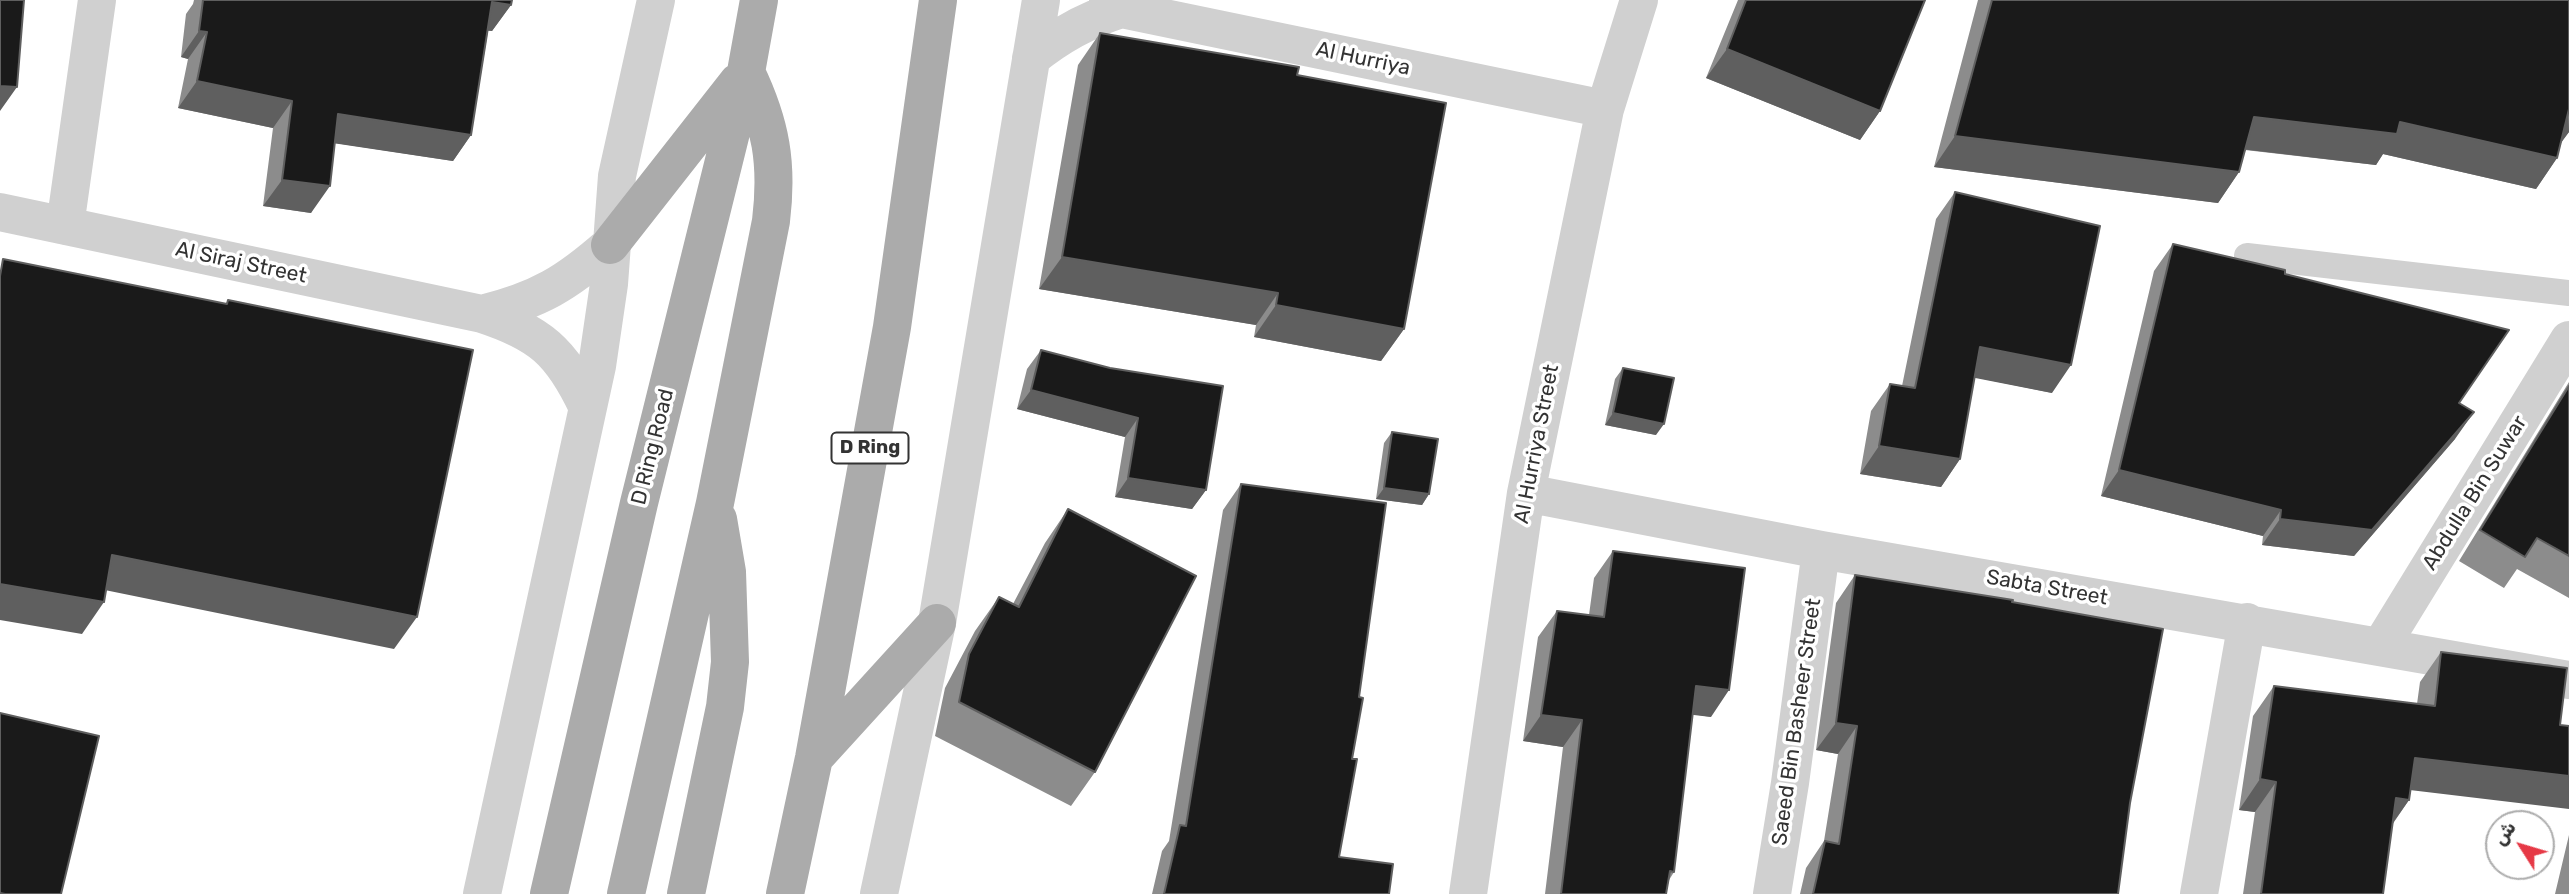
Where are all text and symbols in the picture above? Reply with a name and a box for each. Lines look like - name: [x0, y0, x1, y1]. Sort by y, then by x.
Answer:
- street label: Al Hurriya: [1314, 37, 1412, 81]
- street label: Al Siraj Street: [173, 237, 309, 289]
- street label: Al Hurriya Street: [1509, 362, 1565, 526]
- street label: D Ring Road: [626, 386, 680, 508]
- street label: Abdulla Bin Suwar: [2417, 411, 2533, 575]
- road number: D Ring: [832, 432, 908, 463]
- street label: Sabta Street: [1984, 565, 2110, 611]
- street label: Saeed Bin Basheer Street: [1767, 597, 1827, 847]
- north arrow: [2485, 810, 2555, 880]
- text: ش: [2488, 817, 2521, 850]

